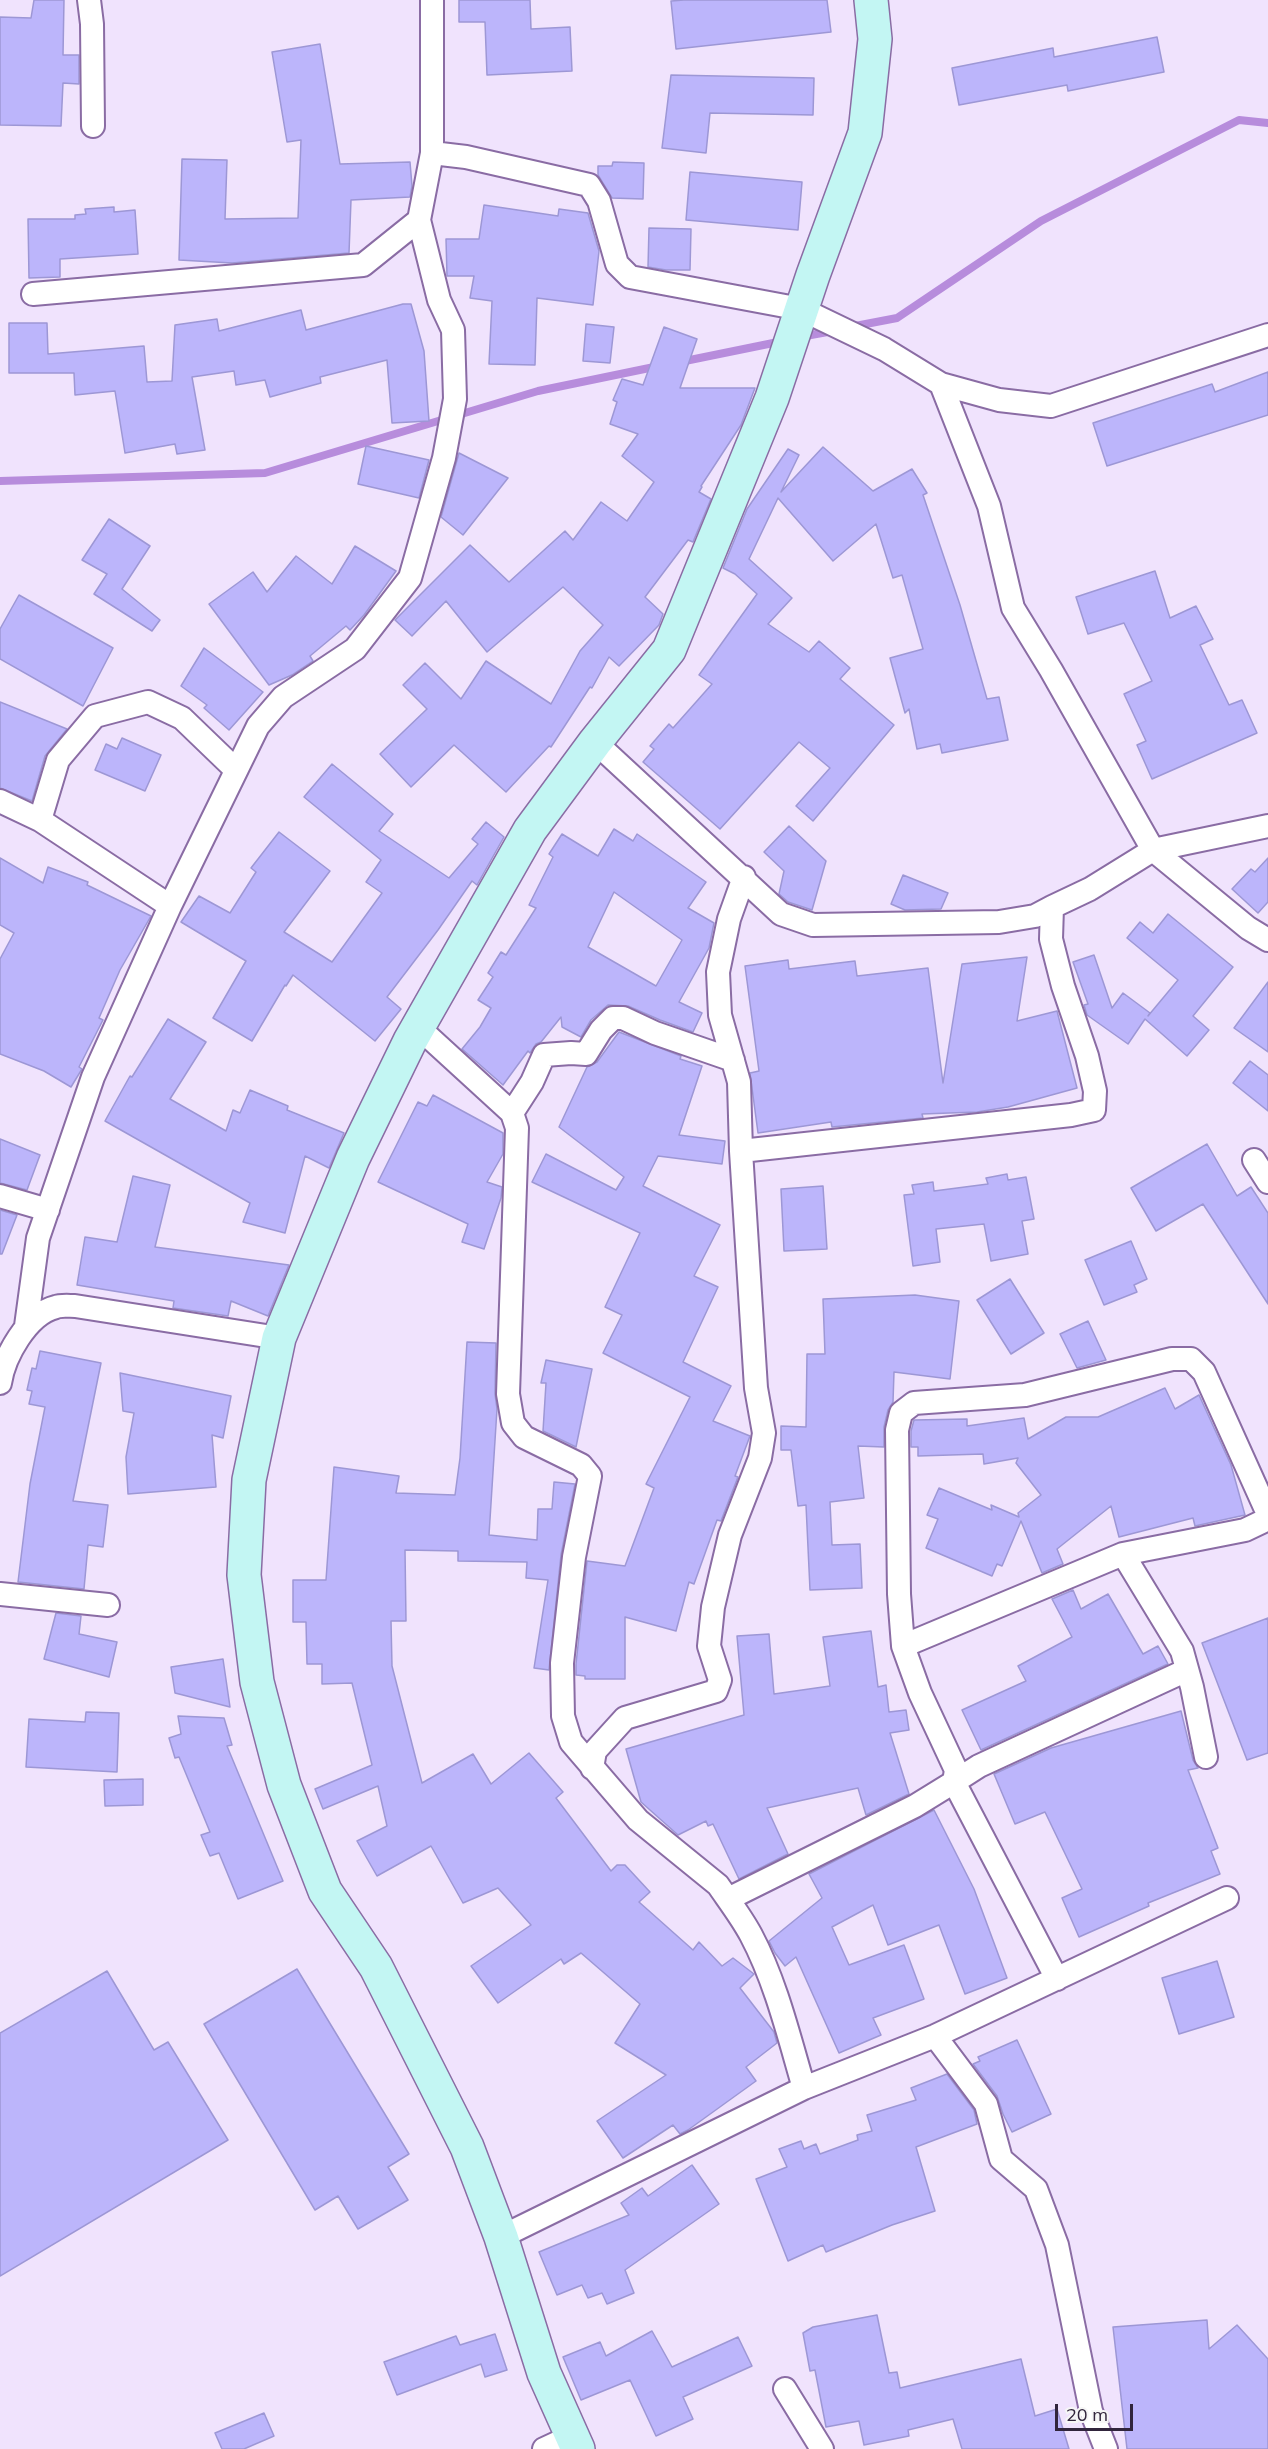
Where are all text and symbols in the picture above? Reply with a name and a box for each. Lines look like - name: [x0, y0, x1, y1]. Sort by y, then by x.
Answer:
- scale bar: [1058, 2392, 1136, 2430]
- text: 20 m: [1066, 2403, 1108, 2426]

